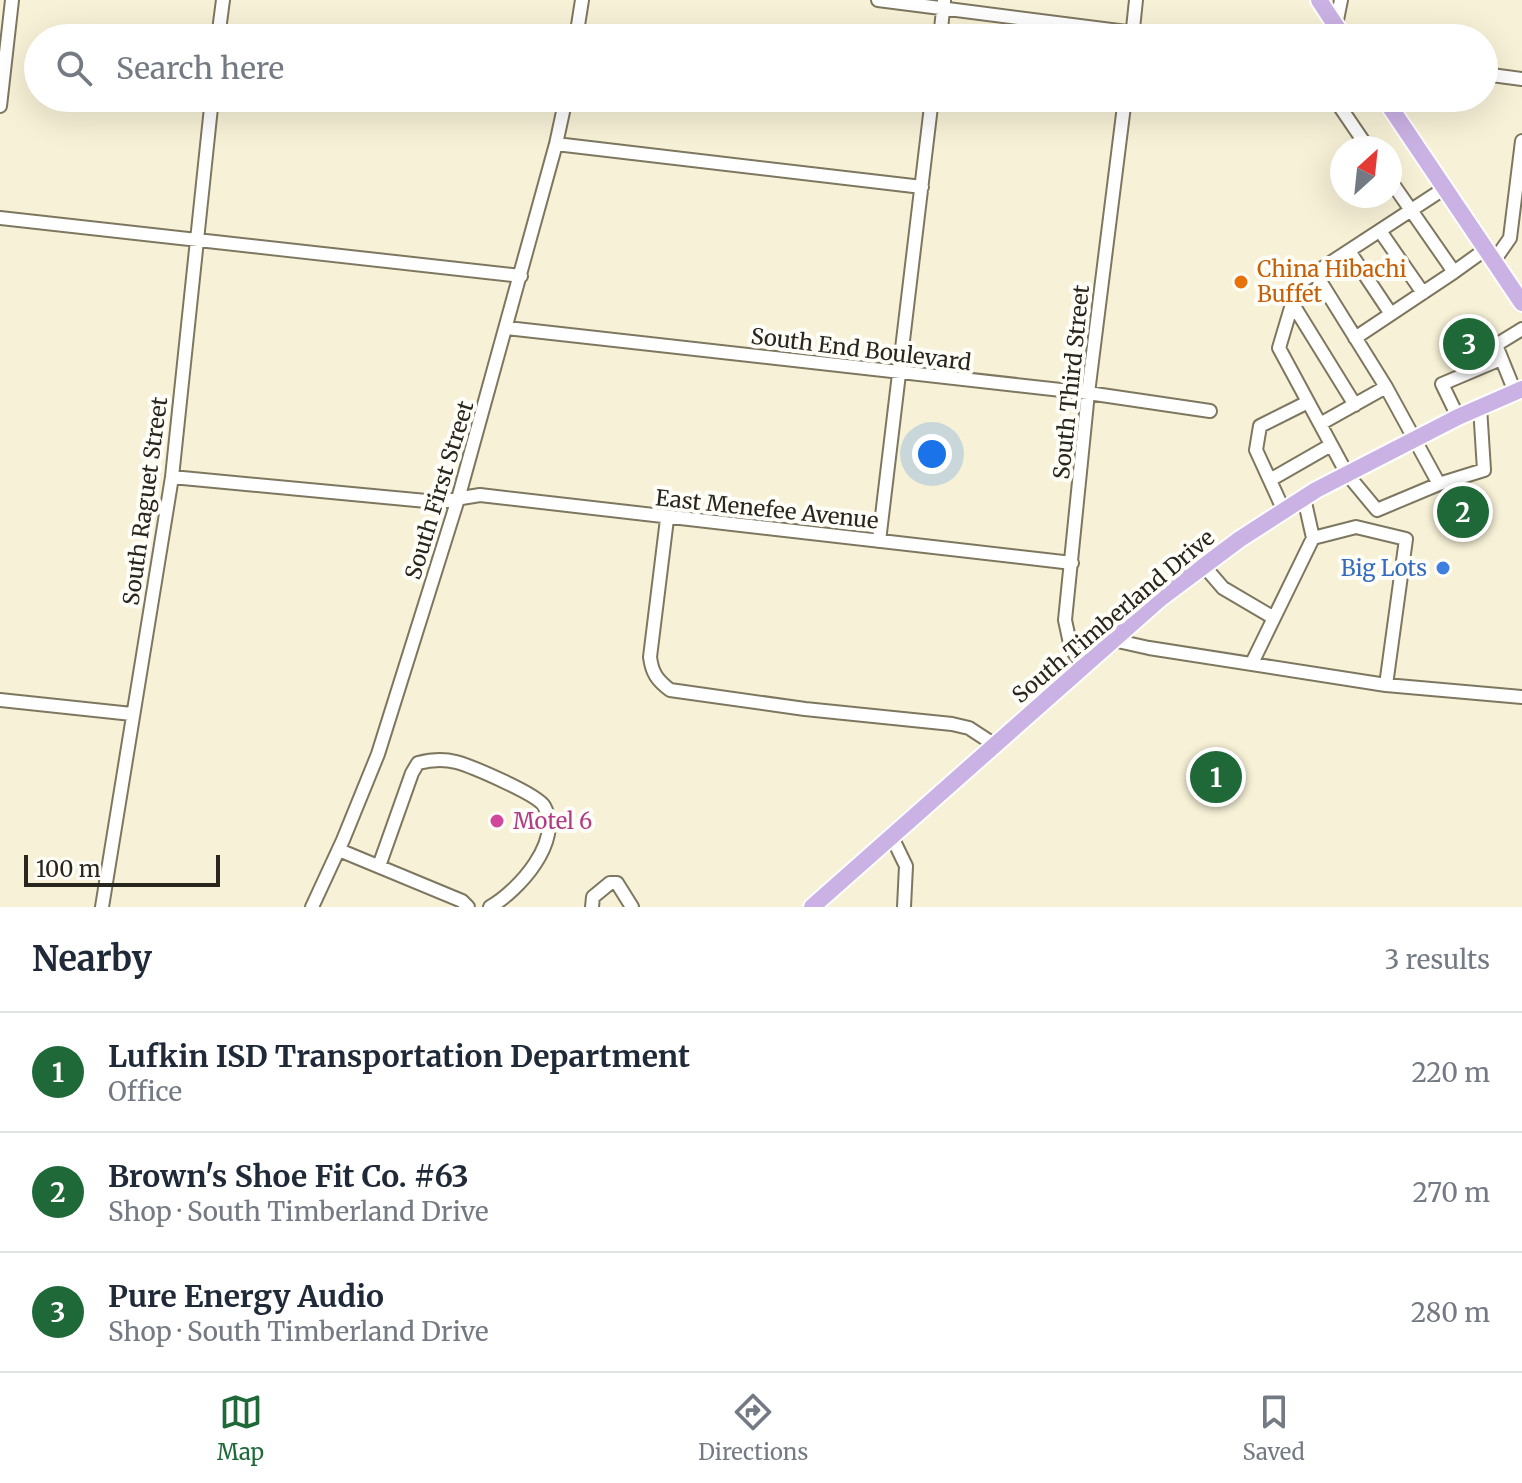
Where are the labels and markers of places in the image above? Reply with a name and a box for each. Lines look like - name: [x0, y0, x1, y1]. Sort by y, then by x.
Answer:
- place label: China Hibachi Buffet: [1257, 255, 1407, 308]
- marker: China Hibachi Buffet: [1232, 273, 1250, 291]
- pin: 3: [1443, 314, 1495, 374]
- pin: 2: [1437, 482, 1489, 542]
- place label: Big Lots: [1341, 554, 1427, 582]
- marker: Big Lots: [1434, 559, 1452, 577]
- pin: 1: [1190, 747, 1242, 807]
- place label: Motel 6: [513, 807, 592, 835]
- marker: Motel 6: [488, 812, 506, 830]

